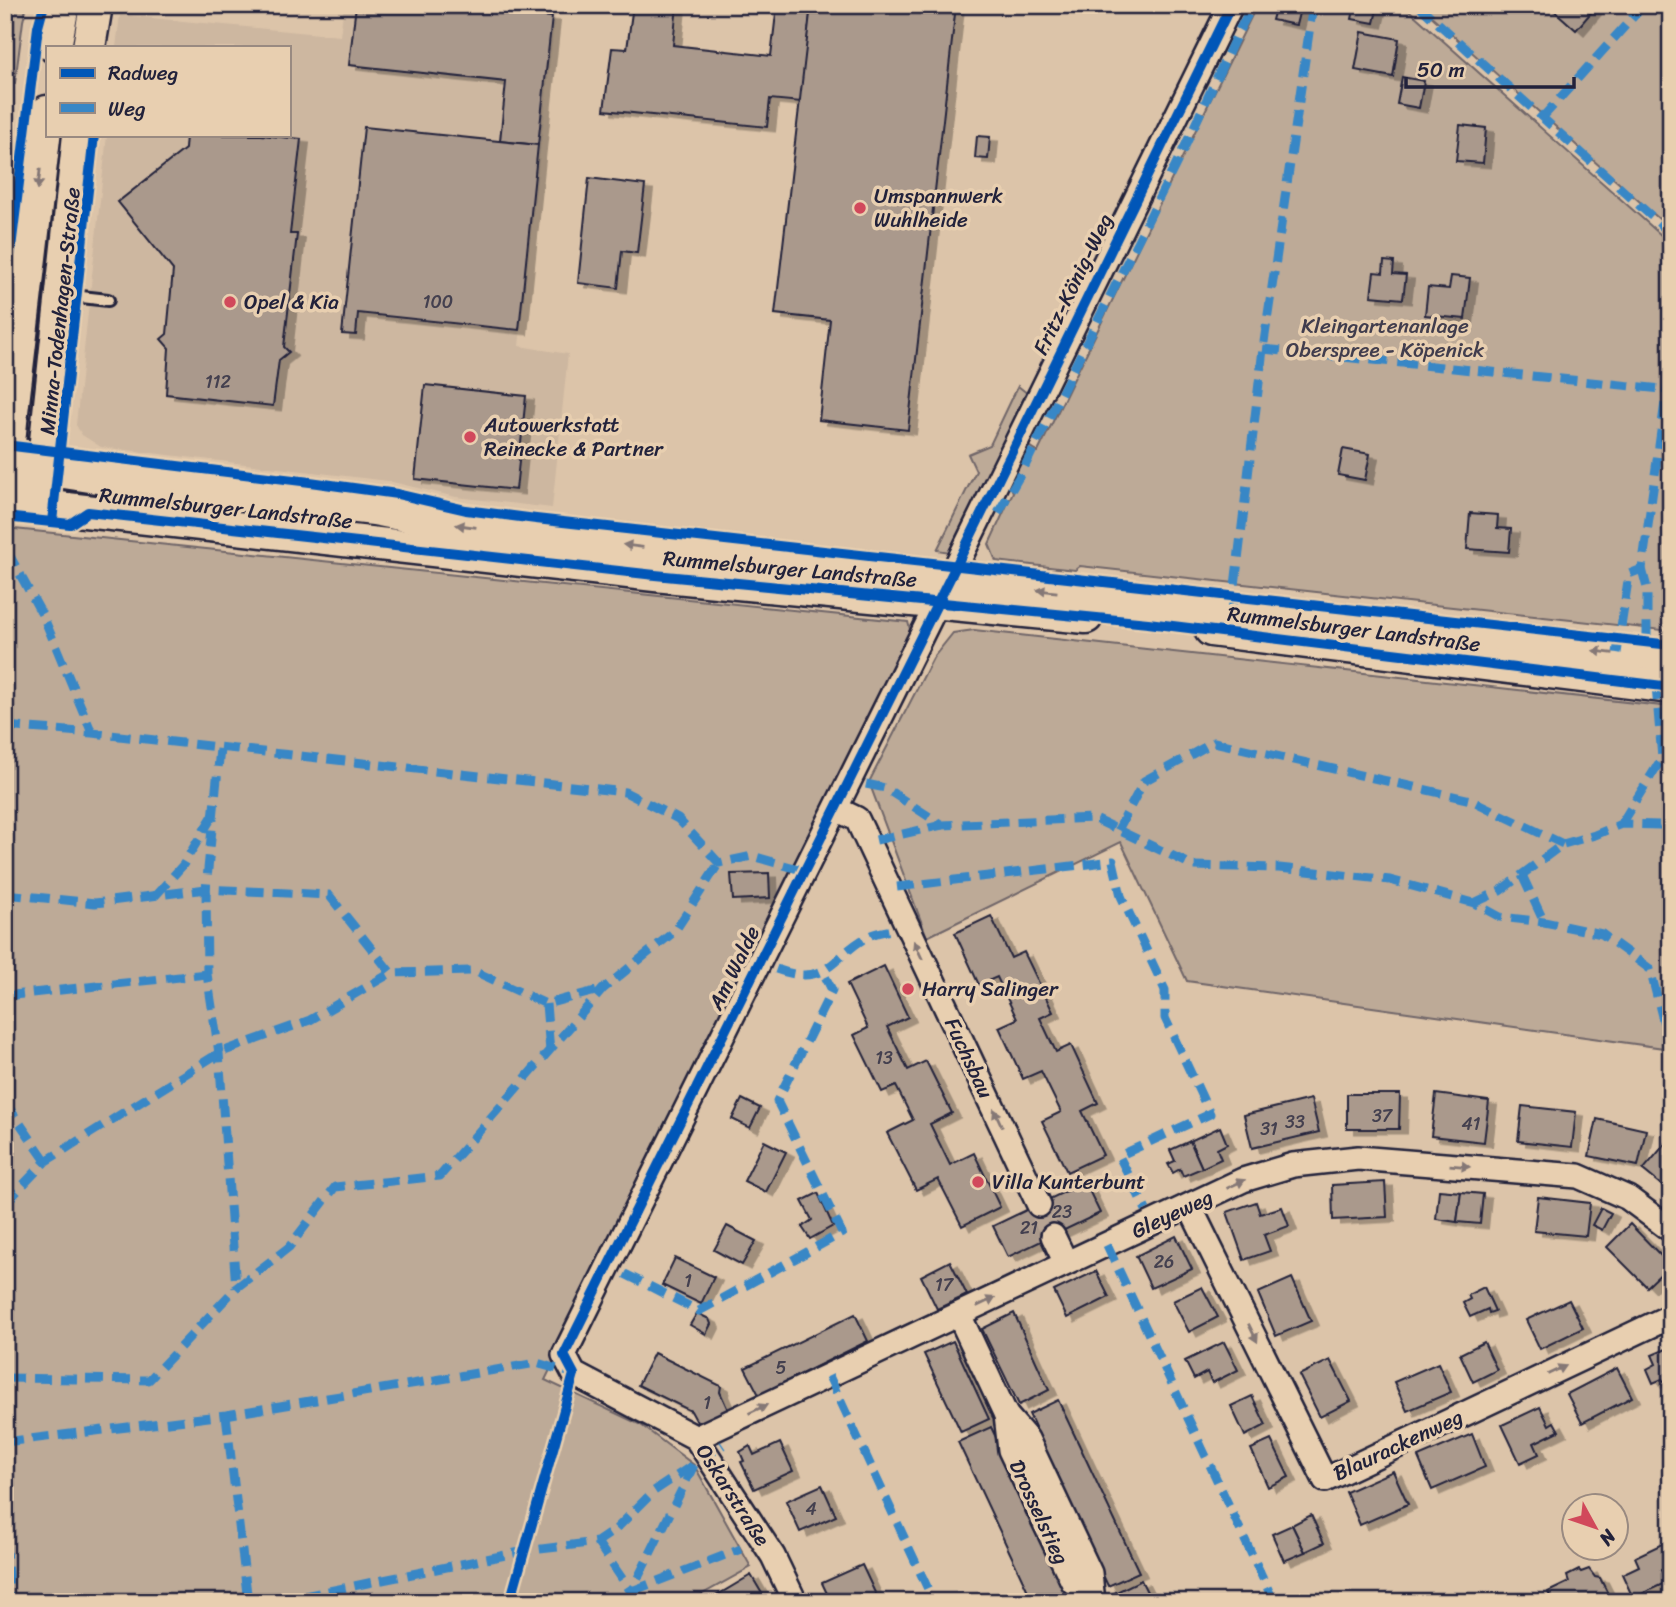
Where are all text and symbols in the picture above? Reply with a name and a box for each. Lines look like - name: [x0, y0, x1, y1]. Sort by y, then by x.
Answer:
- legend: [46, 46, 290, 136]
- scale bar: [1406, 46, 1574, 90]
- text: 50 m: [1417, 51, 1465, 89]
- text: Radweg: [108, 54, 178, 92]
- text: Weg: [108, 90, 146, 128]
- one-way arrow: [34, 169, 45, 191]
- place label: Umspannwerk Wuhlheide: [874, 177, 1003, 239]
- street label: Minna-Todenhagen-Straße: [28, 185, 92, 437]
- marker: Umspannwerk Wuhlheide: [852, 200, 868, 216]
- street label: Fritz-König-Weg: [1022, 207, 1124, 361]
- place label: Opel & Kia: [244, 283, 339, 321]
- house number: 100: [423, 286, 453, 318]
- marker: Opel & Kia: [222, 294, 238, 310]
- park label: Kleingartenanlage Oberspree - Köpenick: [1286, 307, 1485, 369]
- house number: 112: [205, 366, 231, 398]
- place label: Autowerkstatt Reinecke & Partner: [483, 406, 664, 468]
- marker: Autowerkstatt Reinecke & Partner: [462, 429, 478, 445]
- street label: Rummelsburger Landstraße: [97, 476, 355, 540]
- one-way arrow: [455, 520, 477, 531]
- street label: Rummelsburger Landstraße: [662, 539, 919, 599]
- one-way arrow: [622, 540, 644, 551]
- one-way arrow: [1036, 585, 1058, 596]
- street label: Rummelsburger Landstraße: [1225, 595, 1483, 663]
- one-way arrow: [1592, 646, 1614, 657]
- street label: Am Walde: [697, 919, 771, 1018]
- one-way arrow: [913, 940, 924, 960]
- place label: Harry Salinger: [922, 970, 1059, 1008]
- marker: Harry Salinger: [900, 981, 916, 997]
- street label: Fuchsbau: [934, 1011, 1004, 1105]
- house number: 13: [875, 1042, 893, 1074]
- house number: 37: [1372, 1100, 1394, 1132]
- house number: 33: [1285, 1106, 1305, 1138]
- one-way arrow: [992, 1108, 1003, 1128]
- house number: 41: [1462, 1108, 1481, 1140]
- house number: 31: [1260, 1113, 1278, 1145]
- one-way arrow: [1449, 1161, 1471, 1172]
- place label: Villa Kunterbunt: [992, 1163, 1145, 1201]
- marker: Villa Kunterbunt: [970, 1174, 986, 1190]
- street label: Gleyeweg: [1125, 1178, 1220, 1250]
- one-way arrow: [1226, 1178, 1246, 1190]
- house number: 23: [1052, 1196, 1072, 1228]
- house number: 21: [1020, 1212, 1038, 1244]
- house number: 26: [1154, 1246, 1174, 1278]
- house number: 1: [684, 1265, 692, 1297]
- house number: 17: [935, 1269, 955, 1301]
- one-way arrow: [976, 1296, 996, 1308]
- one-way arrow: [1247, 1323, 1258, 1343]
- house number: 5: [776, 1352, 787, 1384]
- one-way arrow: [1547, 1364, 1567, 1376]
- house number: 1: [703, 1387, 711, 1419]
- street label: Blaurackenweg: [1327, 1398, 1470, 1492]
- one-way arrow: [748, 1403, 768, 1415]
- street label: Oskarstraße: [685, 1436, 781, 1554]
- street label: Drosselstieg: [998, 1453, 1080, 1571]
- north arrow: [1560, 1492, 1630, 1562]
- house number: 4: [805, 1493, 817, 1525]
- text: N: [1590, 1521, 1625, 1554]

